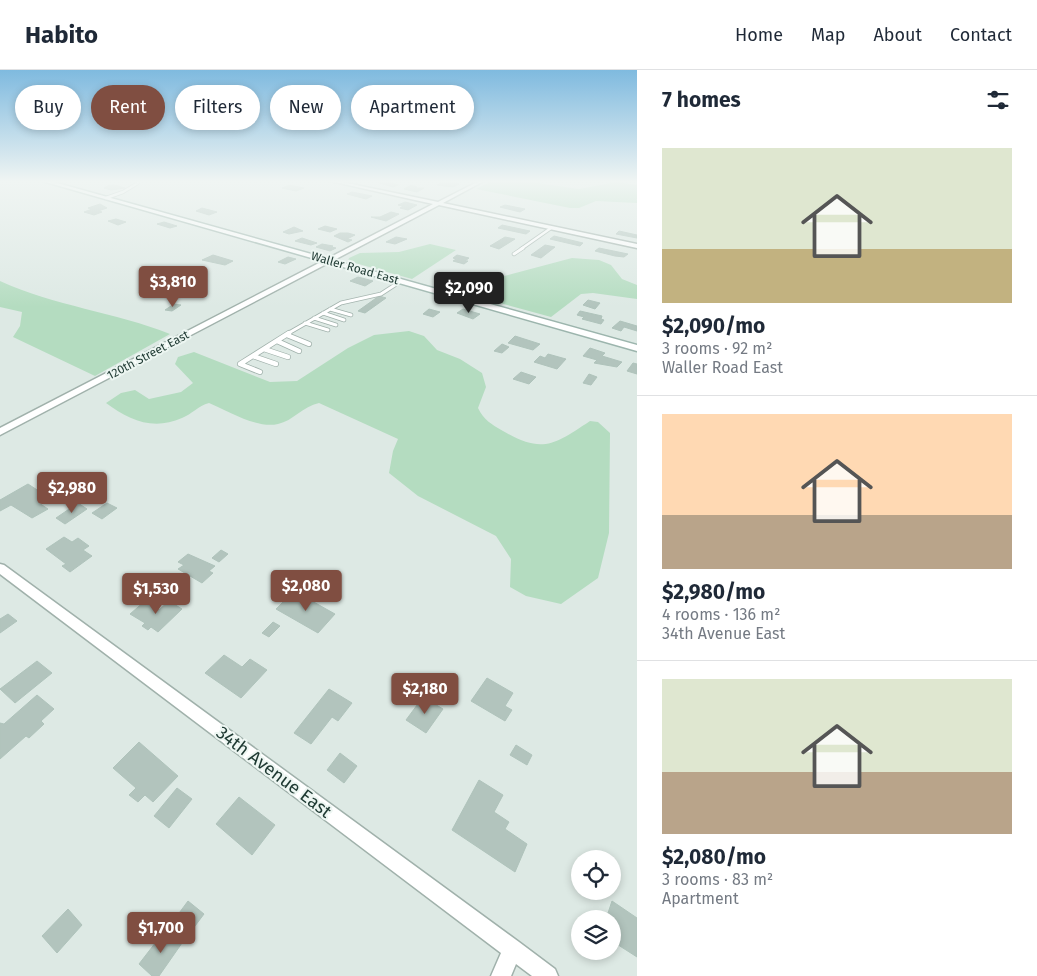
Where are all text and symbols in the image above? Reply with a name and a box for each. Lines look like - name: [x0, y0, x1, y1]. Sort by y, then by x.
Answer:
- text: Habito: [25, 21, 98, 49]
- text: Home: [735, 24, 783, 46]
- text: Map: [811, 24, 845, 46]
- text: About: [873, 24, 922, 46]
- text: Contact: [950, 24, 1012, 46]
- chip: Buy: [15, 85, 81, 130]
- chip: Rent: [91, 85, 165, 130]
- chip: Filters: [175, 85, 260, 130]
- chip: New: [270, 85, 341, 130]
- chip: Apartment: [351, 85, 474, 130]
- icon: filters: [984, 86, 1012, 114]
- text: 7 homes: [662, 87, 741, 113]
- icon: home: [792, 181, 882, 271]
- street label: Waller Road East: [309, 249, 401, 287]
- pin: $3,810: [132, 266, 214, 308]
- text: $3,810: [150, 272, 196, 291]
- pin: $2,090: [428, 272, 510, 314]
- text: $2,090: [445, 278, 493, 297]
- text: $2,090/mo: [662, 313, 765, 339]
- street label: 120th Street East: [105, 327, 192, 382]
- text: 3 rooms · 92 m²: [662, 339, 772, 358]
- text: Waller Road East: [662, 358, 783, 377]
- icon: home: [792, 446, 882, 536]
- pin: $2,980: [31, 472, 113, 514]
- text: $2,980: [48, 478, 96, 497]
- pin: $2,080: [265, 570, 347, 612]
- pin: $1,530: [115, 572, 197, 615]
- text: $2,080: [282, 576, 330, 595]
- text: $1,530: [133, 579, 179, 598]
- text: $2,980/mo: [662, 579, 765, 605]
- text: 4 rooms · 136 m²: [662, 605, 780, 624]
- text: 34th Avenue East: [662, 624, 785, 643]
- pin: $2,180: [384, 672, 466, 715]
- text: $2,180: [402, 679, 448, 698]
- icon: home: [792, 711, 882, 801]
- street label: 34th Avenue East: [212, 721, 336, 823]
- text: $2,080/mo: [662, 844, 766, 870]
- map controls: [571, 850, 621, 960]
- button: locate: [571, 850, 621, 900]
- text: 3 rooms · 83 m²: [662, 870, 773, 889]
- text: Apartment: [662, 889, 739, 908]
- button: layers: [571, 910, 621, 960]
- pin: $1,700: [120, 912, 202, 954]
- text: $1,700: [138, 918, 184, 937]

